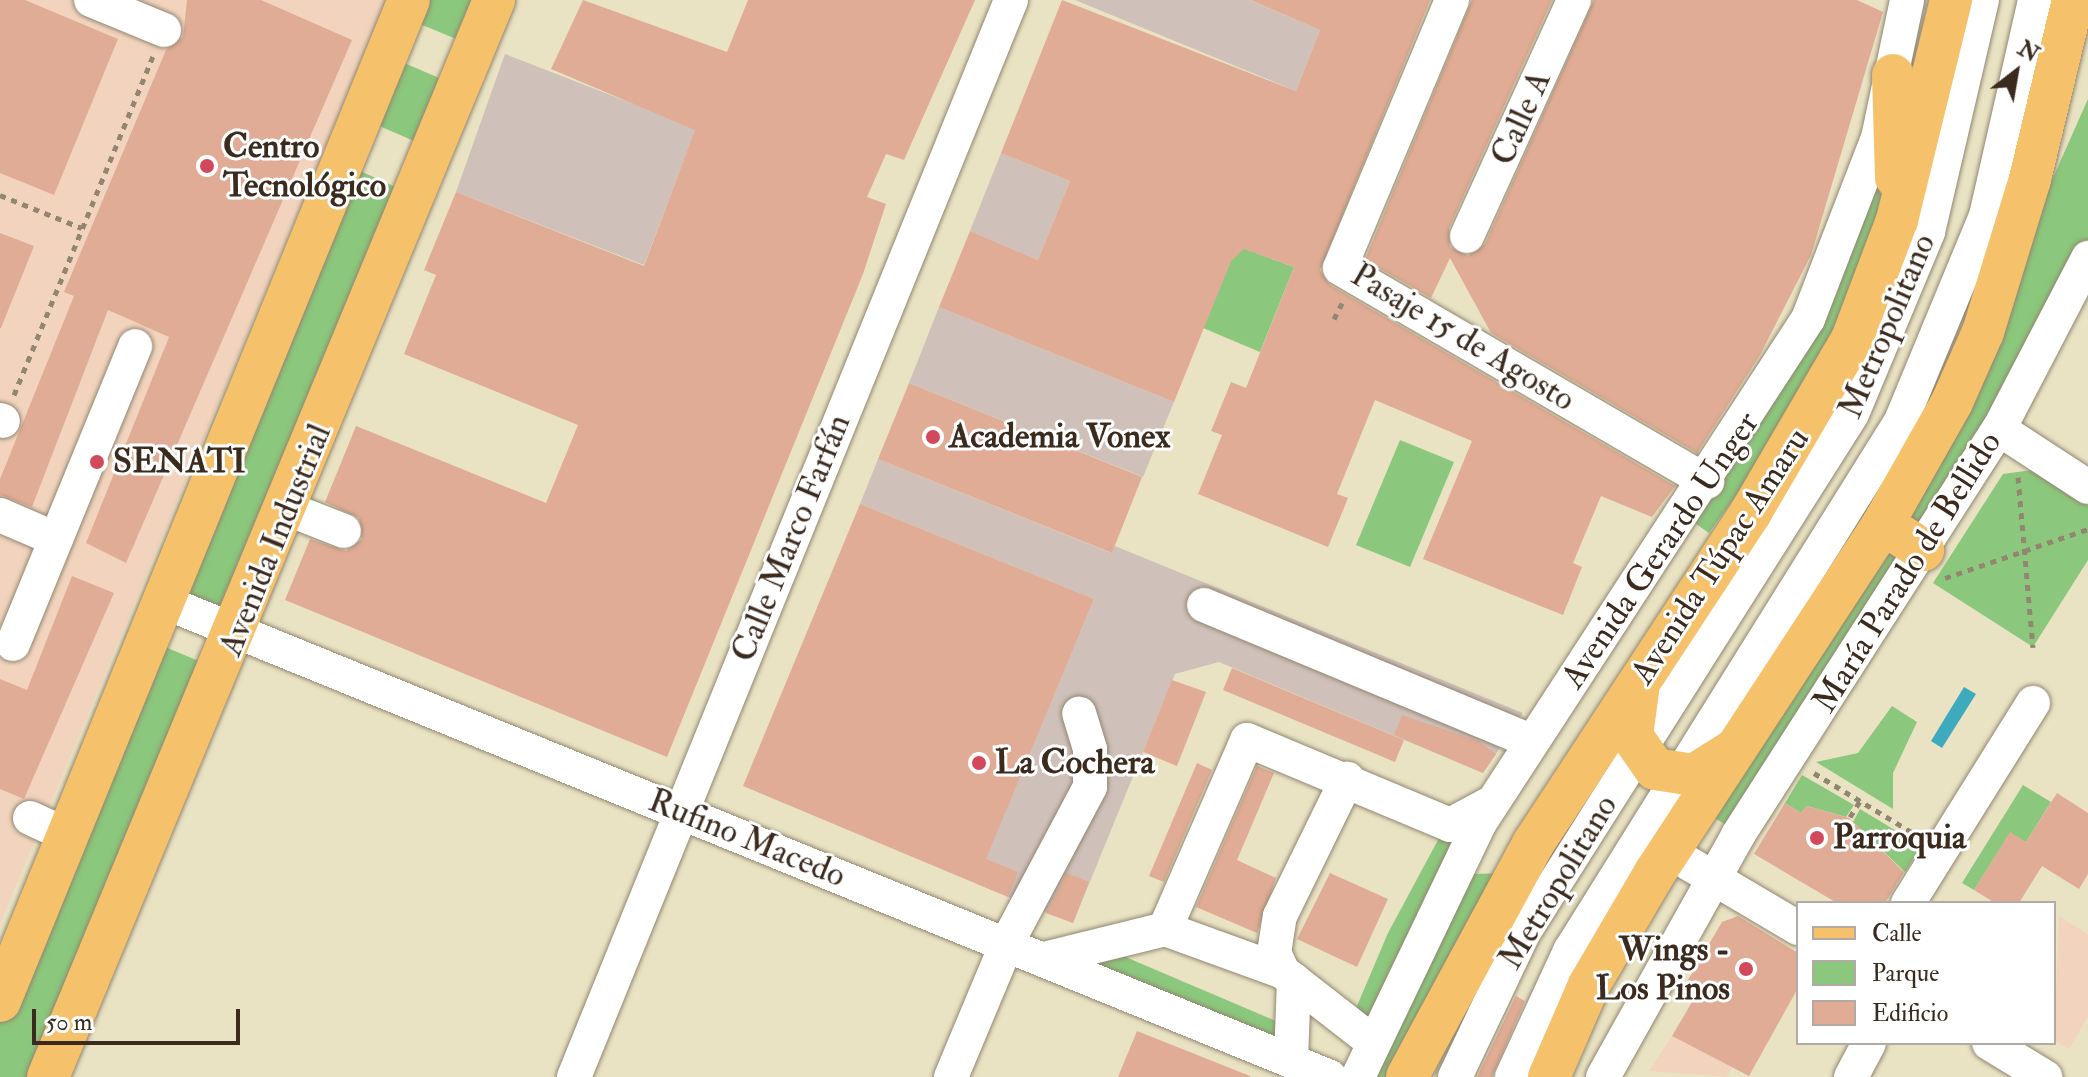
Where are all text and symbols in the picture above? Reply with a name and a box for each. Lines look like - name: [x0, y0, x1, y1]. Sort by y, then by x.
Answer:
- north arrow: [1976, 32, 2056, 112]
- text: N: [2013, 34, 2044, 68]
- street label: Calle A: [1482, 64, 1560, 172]
- place label: Centro Tecnológico: [223, 126, 386, 206]
- marker: Centro Tecnológico: [198, 157, 216, 175]
- street label: Metropolitano: [1830, 228, 1944, 424]
- street label: Pasaje 15 de Agosto: [1344, 254, 1582, 420]
- street label: Avenida Gerardo Unger: [1552, 404, 1768, 696]
- street label: Calle Marco Farfán: [723, 408, 859, 668]
- place label: Academia Vonex: [949, 417, 1170, 457]
- street label: Avenida Industrial: [210, 418, 340, 662]
- street label: Avenida Túpac Amaru: [1622, 420, 1818, 692]
- street label: María Parado de Bellido: [1804, 424, 2010, 720]
- marker: Academia Vonex: [924, 428, 942, 446]
- place label: SENATI: [113, 442, 246, 482]
- marker: SENATI: [88, 453, 106, 471]
- place label: La Cochera: [995, 743, 1154, 783]
- marker: La Cochera: [970, 754, 988, 772]
- street label: Rufino Macedo: [642, 780, 852, 896]
- street label: Metropolitano: [1490, 787, 1626, 977]
- place label: Parroquia: [1833, 818, 1966, 858]
- marker: Parroquia: [1808, 829, 1826, 847]
- legend: [1796, 901, 2056, 1045]
- text: Calle: [1872, 918, 1922, 949]
- place label: Wings - Los Pinos: [1596, 929, 1730, 1008]
- text: Parque: [1872, 958, 1939, 989]
- marker: Wings - Los Pinos: [1737, 960, 1755, 978]
- scale bar: [36, 993, 244, 1043]
- text: Edificio: [1872, 998, 1948, 1029]
- text: 50 m: [46, 1007, 92, 1038]

